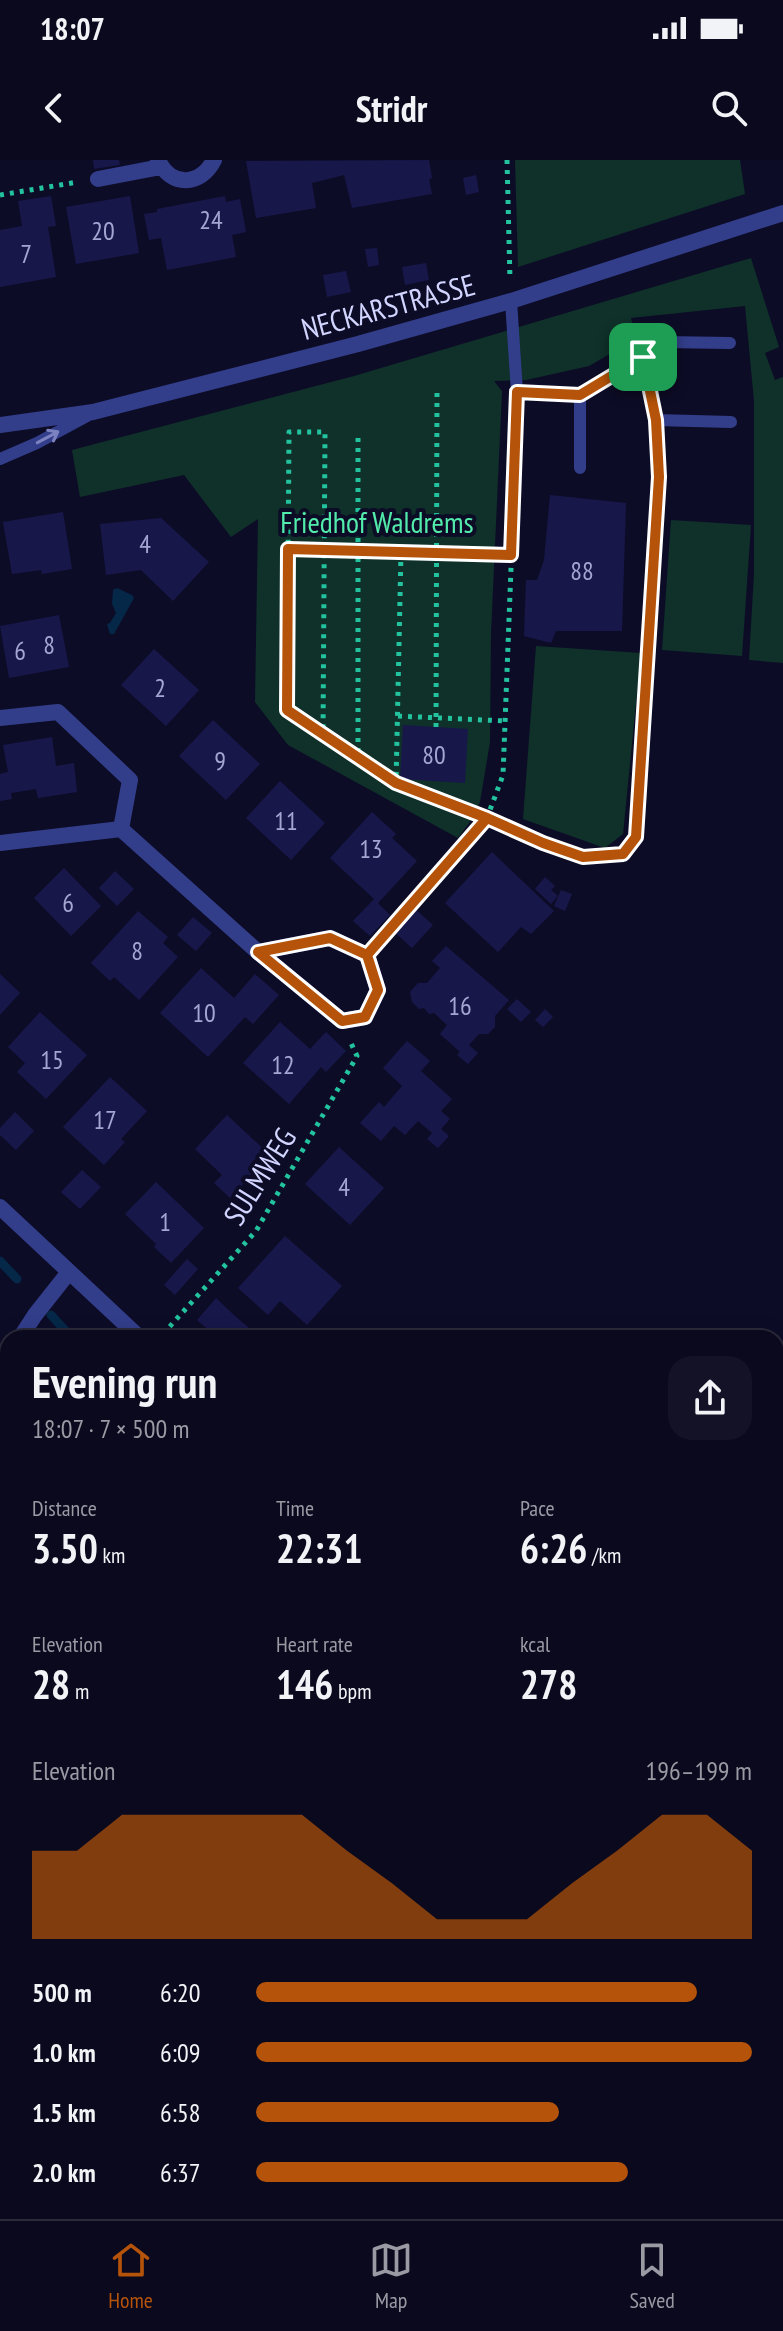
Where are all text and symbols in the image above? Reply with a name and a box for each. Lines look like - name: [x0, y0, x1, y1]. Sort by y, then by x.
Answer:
- text: 18:07: [40, 9, 105, 48]
- text: Stridr: [356, 85, 427, 132]
- icon: back: [32, 86, 76, 130]
- icon: search: [707, 86, 751, 130]
- house number: 24: [199, 203, 223, 236]
- house number: 20: [91, 214, 115, 247]
- house number: 7: [20, 237, 32, 270]
- street label: NECKARSTRASSE: [297, 264, 479, 348]
- pin: [609, 323, 677, 391]
- icon: arrive: [621, 335, 665, 379]
- one-way arrow: [35, 429, 59, 445]
- park label: Friedhof Waldrems: [280, 502, 474, 541]
- house number: 4: [139, 527, 151, 560]
- house number: 88: [570, 554, 594, 587]
- house number: 8: [43, 628, 55, 661]
- house number: 6: [14, 634, 26, 667]
- house number: 2: [154, 671, 166, 704]
- house number: 80: [422, 738, 446, 771]
- house number: 9: [214, 744, 226, 777]
- house number: 11: [274, 804, 298, 837]
- house number: 13: [359, 832, 383, 865]
- house number: 6: [62, 886, 74, 919]
- house number: 8: [131, 934, 143, 967]
- house number: 16: [448, 989, 472, 1022]
- house number: 10: [192, 996, 216, 1029]
- house number: 15: [40, 1043, 64, 1076]
- house number: 12: [271, 1048, 295, 1081]
- house number: 17: [93, 1103, 117, 1136]
- street label: SULMWEG: [214, 1120, 304, 1232]
- house number: 4: [338, 1170, 350, 1203]
- house number: 1: [159, 1205, 171, 1238]
- text: Evening run: [32, 1353, 217, 1410]
- button: share: [668, 1356, 752, 1440]
- text: 18:07 · 7 × 500 m: [32, 1412, 190, 1445]
- text: Distance: [32, 1494, 97, 1522]
- text: Time: [276, 1494, 314, 1522]
- text: Pace: [520, 1494, 555, 1522]
- text: 3.50: [32, 1522, 98, 1574]
- text: 22:31: [276, 1522, 363, 1574]
- text: 6:26: [520, 1522, 587, 1574]
- text: km: [98, 1541, 125, 1569]
- text: /km: [587, 1541, 621, 1569]
- text: Elevation: [32, 1630, 103, 1658]
- text: Heart rate: [276, 1630, 353, 1658]
- text: kcal: [520, 1630, 550, 1658]
- text: 28: [32, 1658, 70, 1710]
- text: 146: [276, 1658, 333, 1710]
- text: 278: [520, 1658, 577, 1710]
- text: m: [70, 1677, 89, 1705]
- text: bpm: [333, 1677, 371, 1705]
- text: Elevation: [32, 1754, 115, 1787]
- text: 196–199 m: [646, 1754, 752, 1787]
- text: 500 m: [32, 1976, 92, 2009]
- text: 6:20: [160, 1976, 200, 2009]
- text: 1.0 km: [32, 2036, 96, 2069]
- text: 6:09: [160, 2036, 200, 2069]
- text: 1.5 km: [32, 2096, 96, 2129]
- text: 6:58: [160, 2096, 200, 2129]
- text: 2.0 km: [32, 2156, 96, 2189]
- text: 6:37: [160, 2156, 200, 2189]
- tab: Home: [108, 2238, 153, 2314]
- tab: Map: [369, 2238, 413, 2314]
- tab: Saved: [629, 2238, 675, 2314]

